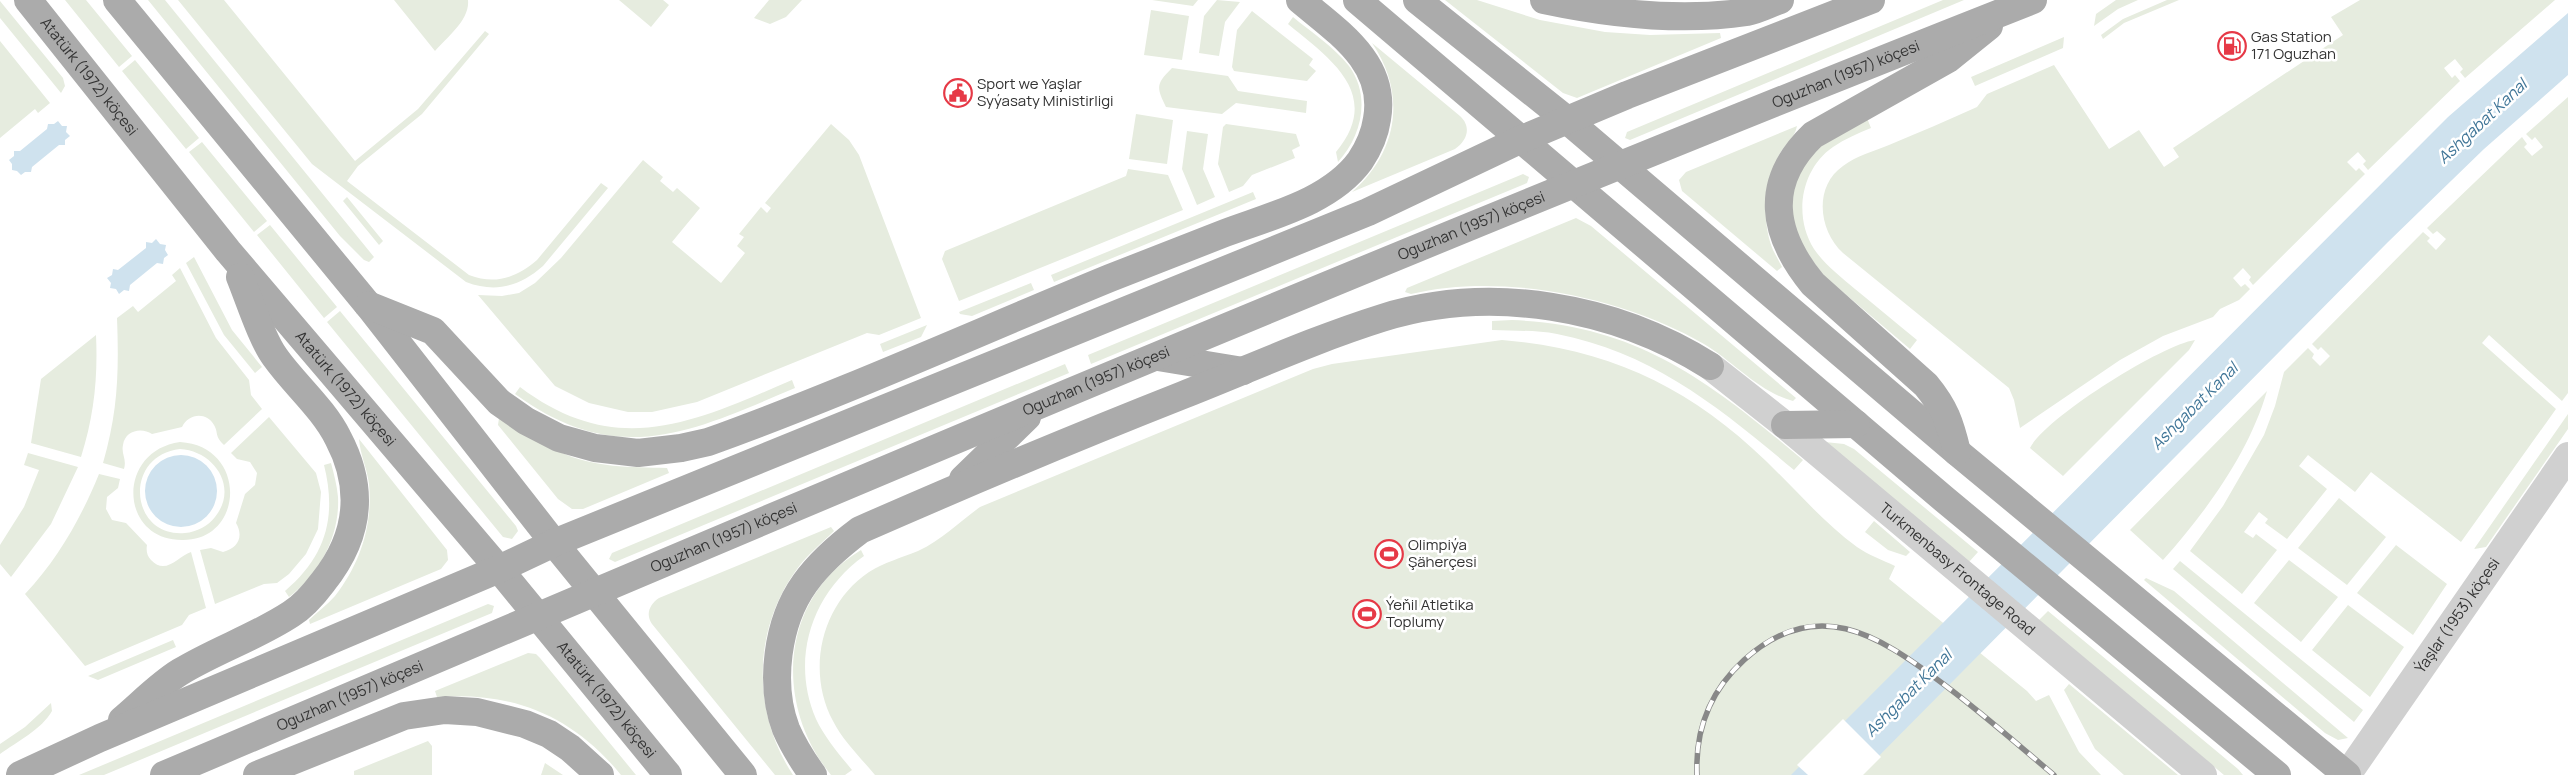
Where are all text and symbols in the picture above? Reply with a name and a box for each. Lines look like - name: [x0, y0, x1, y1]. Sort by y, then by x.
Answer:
- street label: Atatürk (1972) köçesi: [36, 13, 143, 140]
- place label: Gas Station 171 Oguzhan: [2251, 26, 2336, 64]
- fuel station icon: Gas Station 171 Oguzhan: [2217, 31, 2247, 61]
- street label: Oguzhan (1957) köçesi: [1769, 35, 1923, 113]
- water label: Ashgabat Kanal: [2432, 72, 2533, 168]
- place label: Sport we Yaşlar Syýasaty Ministirligi: [977, 73, 1114, 111]
- public building icon: Sport we Yaşlar Syýasaty Ministirligi: [943, 78, 973, 108]
- street label: Oguzhan (1957) köçesi: [1394, 186, 1548, 265]
- street label: Atatürk (1972) köçesi: [291, 326, 401, 451]
- street label: Oguzhan (1957) köçesi: [1019, 341, 1173, 421]
- water label: Ashgabat Kanal: [2146, 356, 2244, 454]
- street label: Oguzhan (1957) köçesi: [647, 497, 800, 577]
- street label: Turkmenbasy Frontage Road: [1875, 497, 2040, 640]
- place label: Olimpiýa Şäherçesi: [1408, 534, 1477, 572]
- sports icon: Olimpiýa Şäherçesi: [1374, 539, 1404, 569]
- street label: Ýaşlar (1953) köçesi: [2410, 553, 2504, 677]
- place label: Ýeňil Atletika Toplumy: [1386, 594, 1474, 632]
- sports icon: Ýeňil Atletika Toplumy: [1352, 599, 1382, 629]
- street label: Atatürk (1972) köçesi: [552, 637, 661, 762]
- water label: Ashgabat Kanal: [1860, 643, 1958, 741]
- street label: Oguzhan (1957) köçesi: [273, 655, 426, 736]

